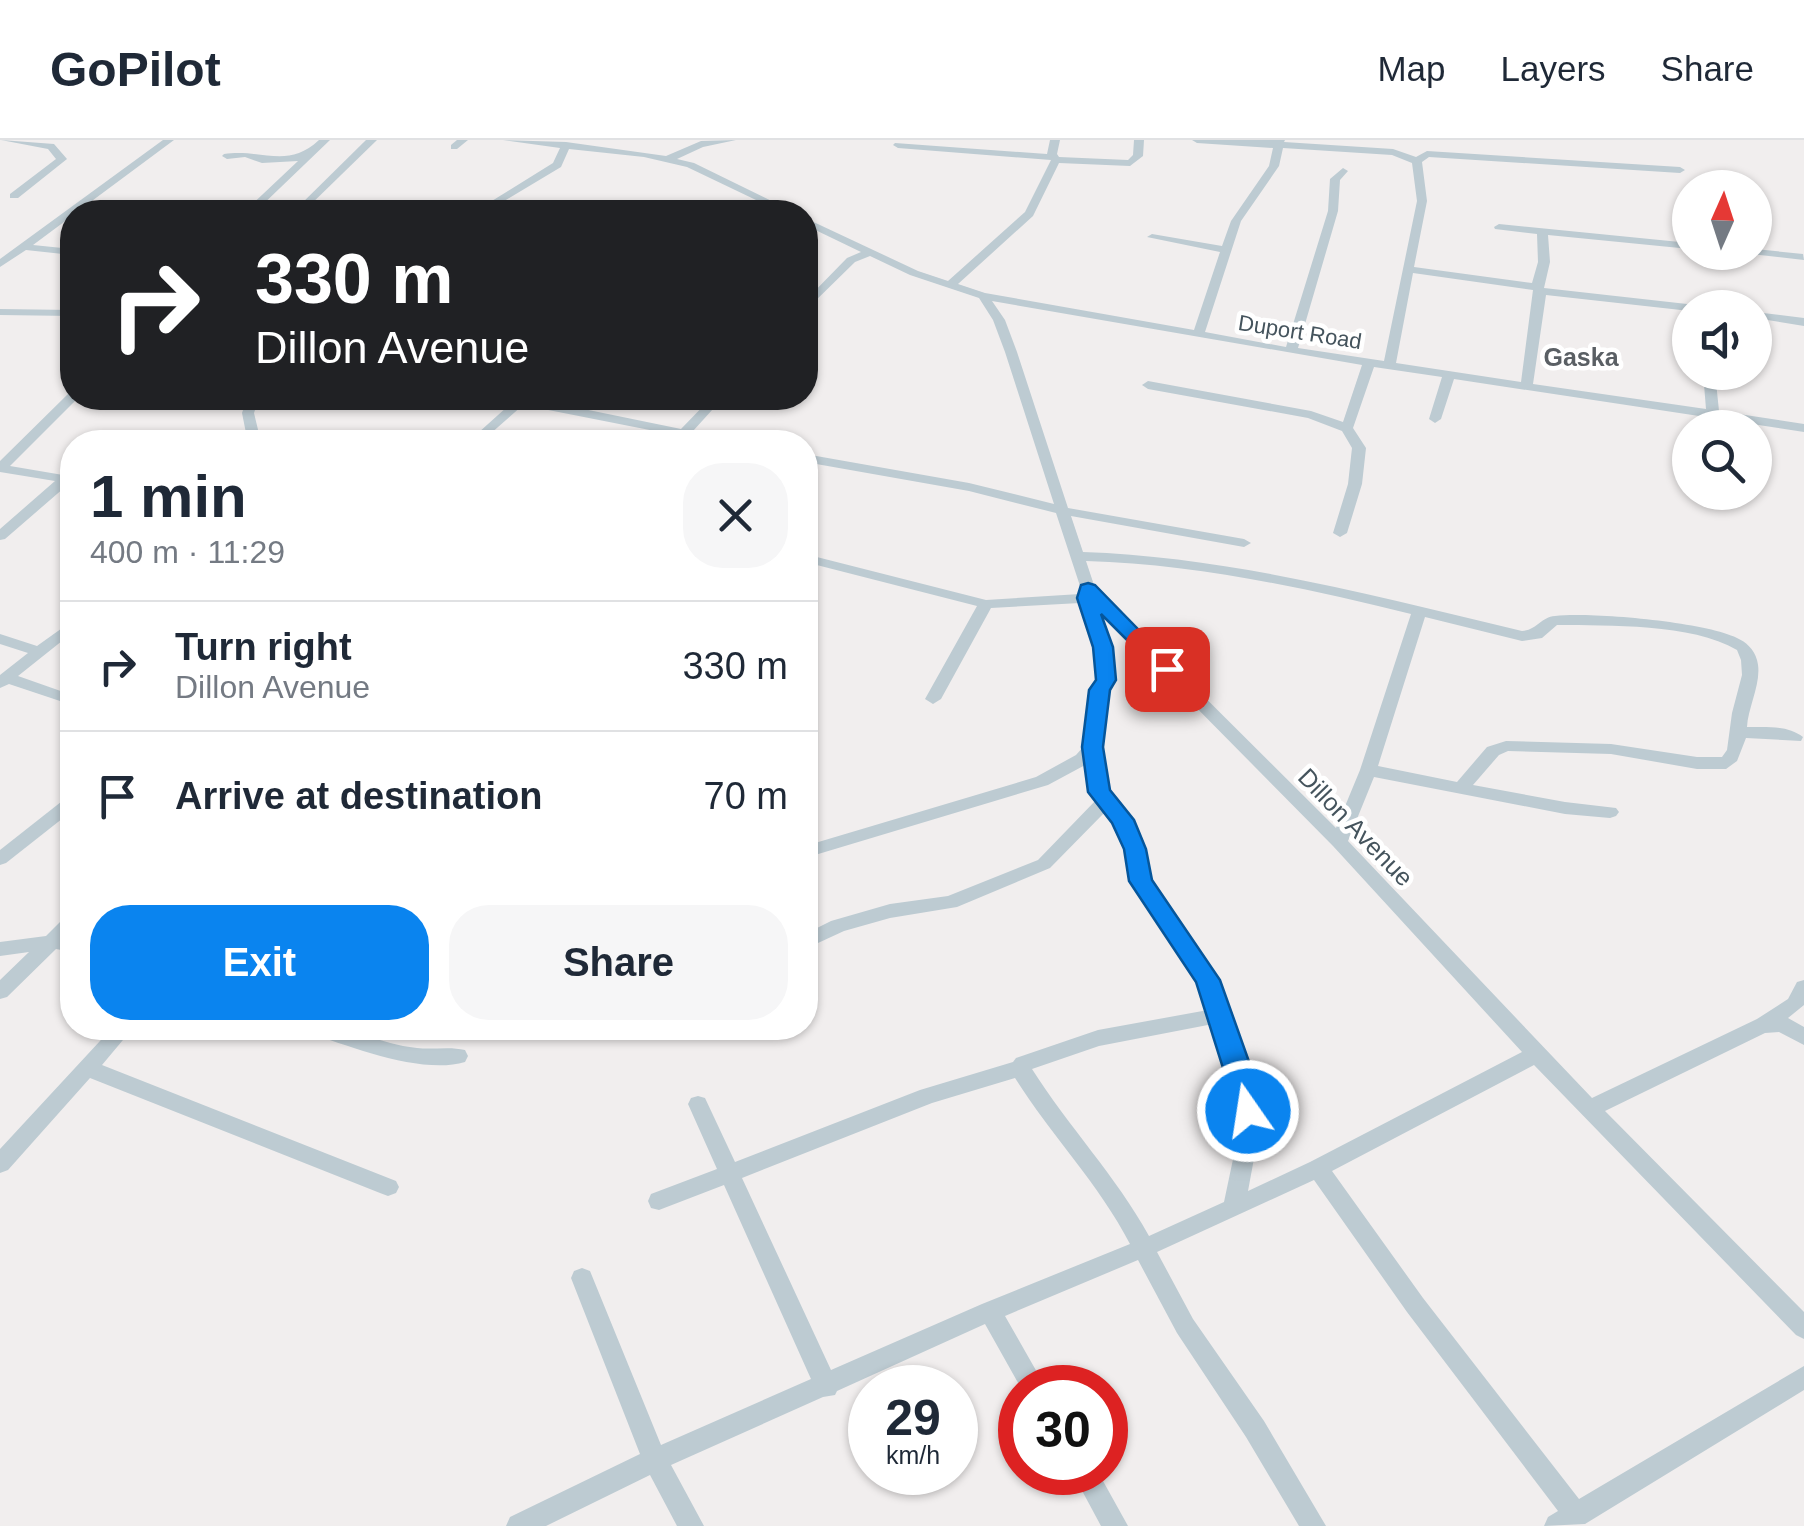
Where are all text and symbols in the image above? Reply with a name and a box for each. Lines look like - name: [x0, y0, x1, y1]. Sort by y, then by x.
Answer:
- text: GoPilot: [50, 43, 221, 96]
- text: Map: [1377, 49, 1446, 88]
- text: Layers: [1501, 49, 1606, 88]
- text: Share: [1661, 49, 1754, 88]
- north arrow: [1672, 170, 1772, 270]
- map controls: [1672, 170, 1772, 510]
- icon: right: [90, 240, 220, 370]
- text: 330 m: [255, 240, 453, 318]
- button: sound: [1672, 290, 1772, 390]
- street label: Duport Road: [1236, 310, 1364, 354]
- text: Dillon Avenue: [255, 322, 529, 373]
- district label: Gaska: [1543, 343, 1620, 371]
- button: search: [1672, 410, 1772, 510]
- text: 1 min: [90, 463, 247, 530]
- button: close: [683, 463, 788, 568]
- text: 400 m · 11:29: [90, 534, 285, 570]
- text: Turn right: [175, 626, 352, 668]
- pin: [1125, 627, 1210, 712]
- icon: right: [90, 639, 145, 694]
- icon: arrive: [1140, 642, 1195, 697]
- text: 330 m: [682, 645, 788, 687]
- text: Dillon Avenue: [175, 669, 370, 705]
- street label: Dillon Avenue: [1293, 762, 1419, 892]
- icon: arrive: [90, 769, 145, 824]
- text: Arrive at destination: [175, 775, 542, 817]
- text: 70 m: [704, 775, 788, 817]
- button: Exit: [90, 905, 429, 1020]
- button: Share: [449, 905, 788, 1020]
- position arrow: [1196, 1059, 1300, 1163]
- speed limit sign: 30: [998, 1365, 1128, 1495]
- text: 29: [885, 1390, 941, 1446]
- text: km/h: [886, 1441, 940, 1469]

